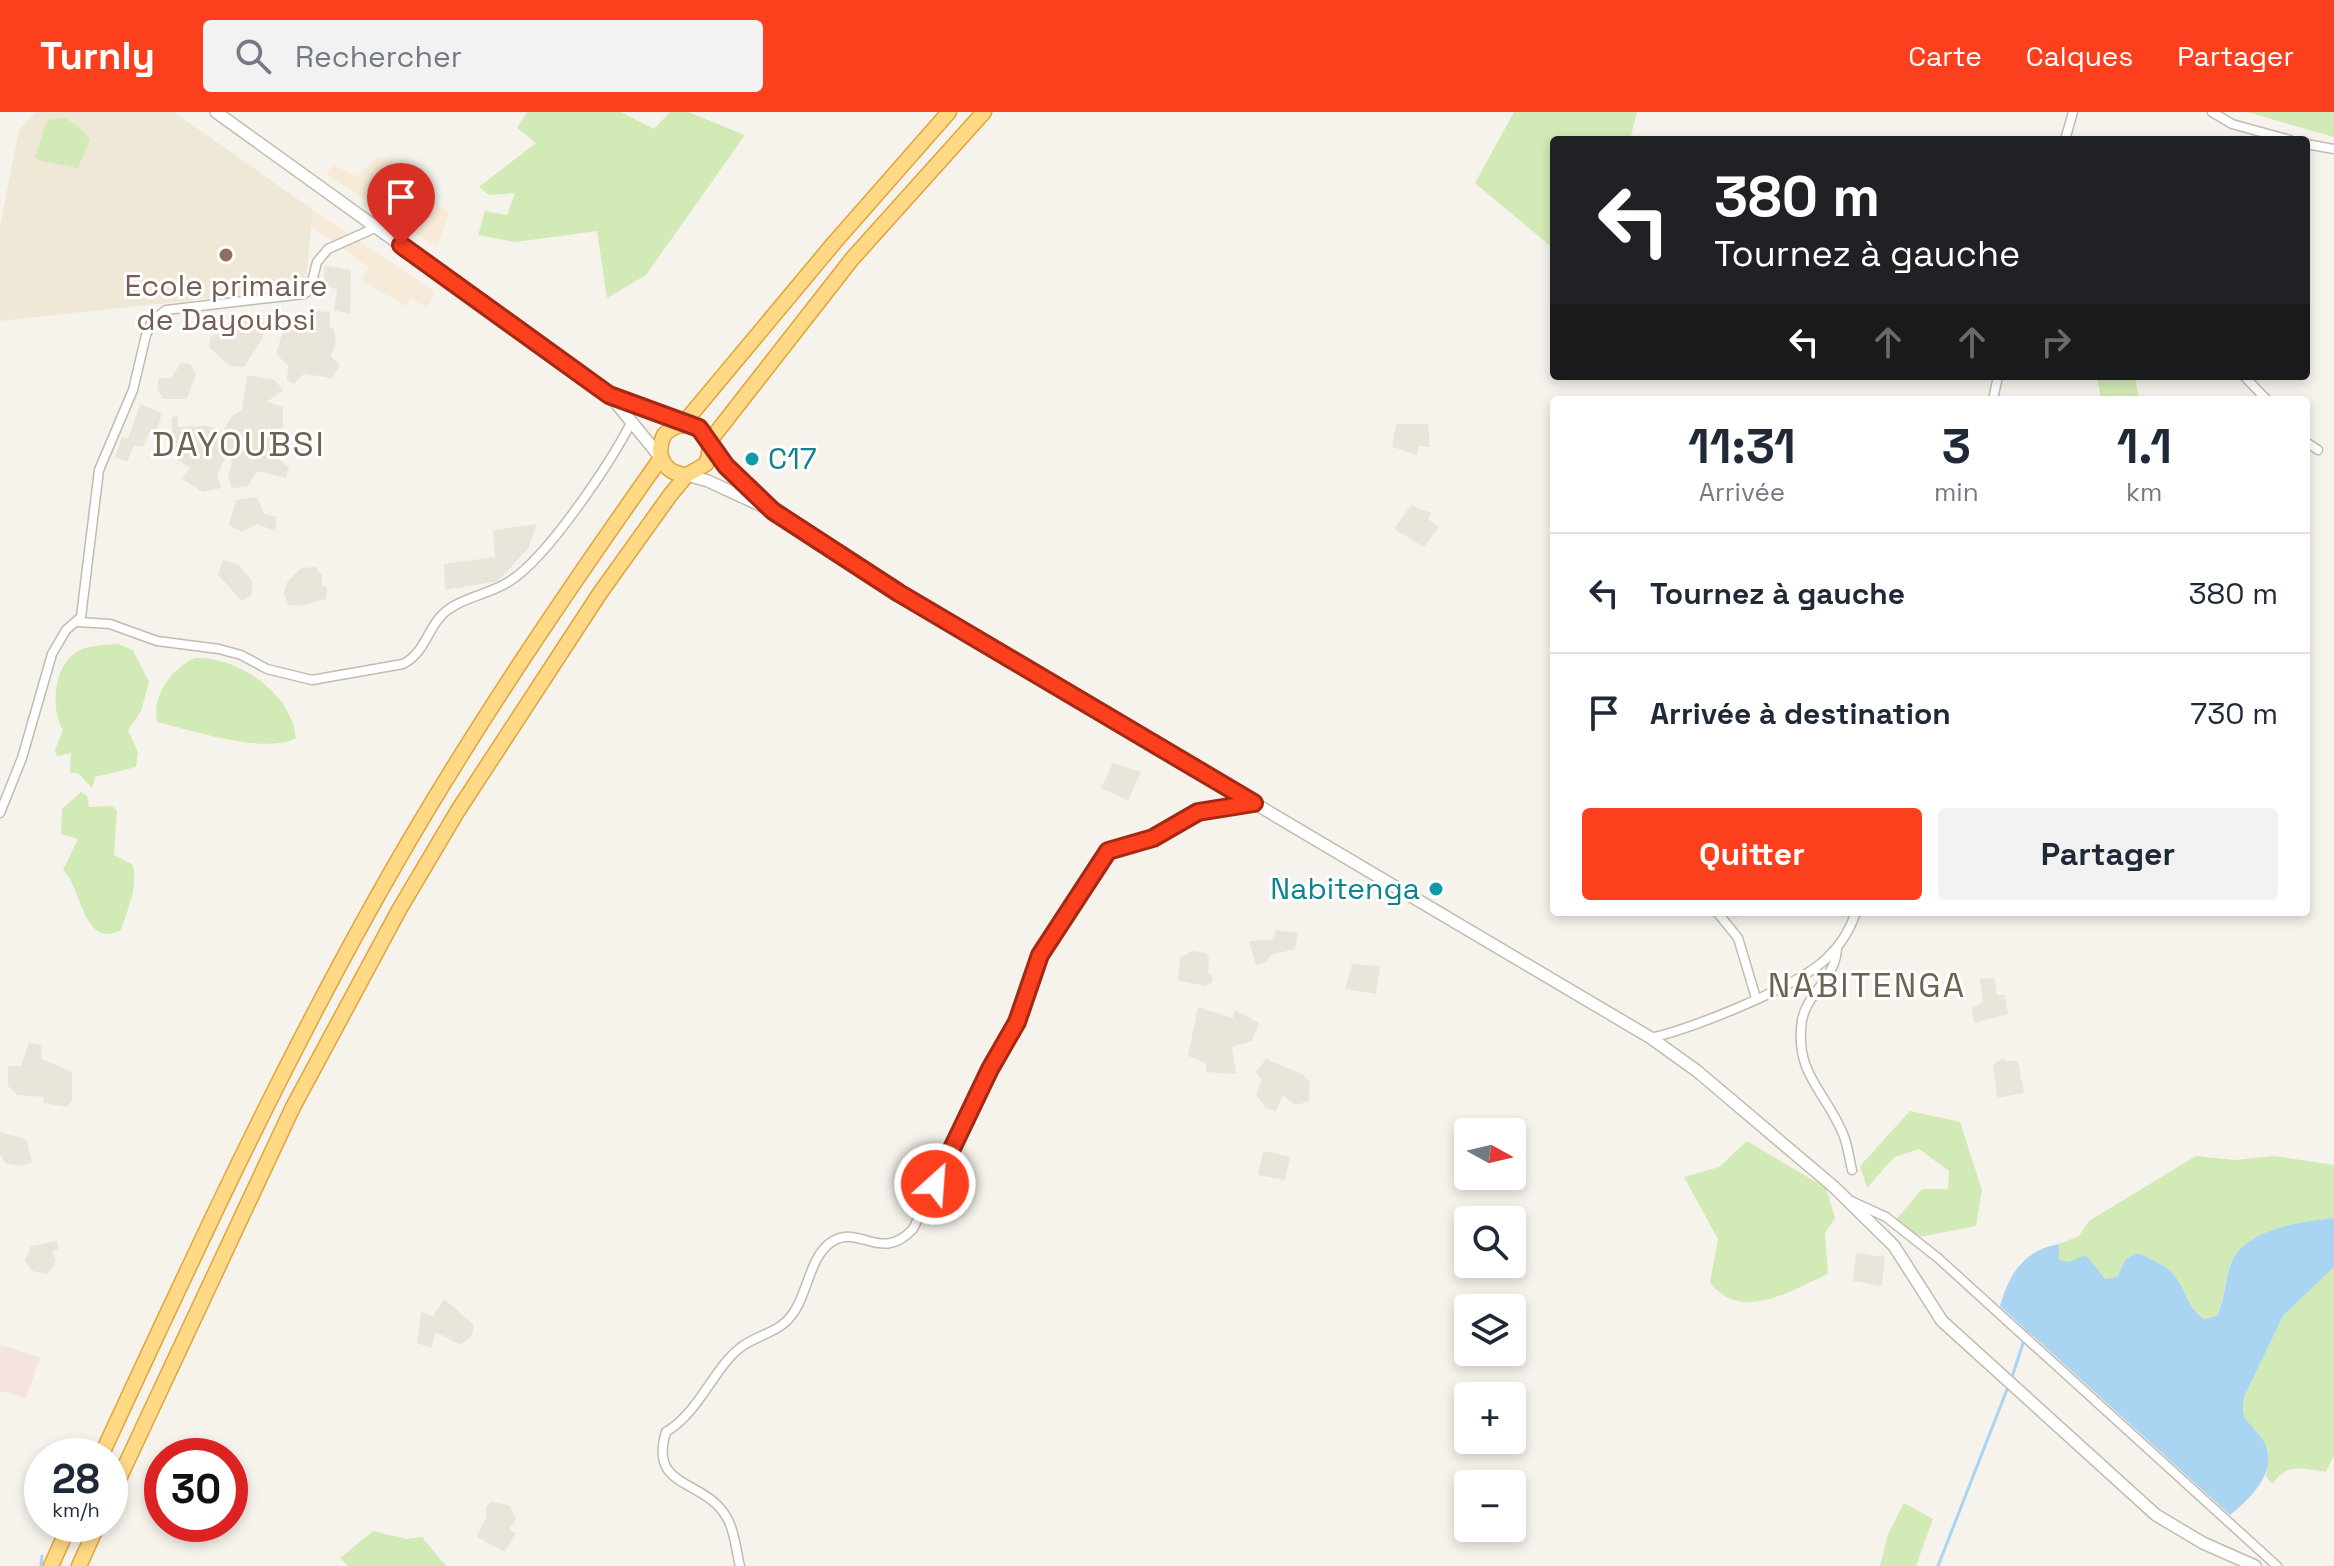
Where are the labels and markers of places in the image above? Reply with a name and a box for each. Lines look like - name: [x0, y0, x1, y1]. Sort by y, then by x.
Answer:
- pin: [367, 163, 435, 245]
- marker: Ecole primaire de Dayoubsi: [217, 246, 235, 264]
- place label: Ecole primaire de Dayoubsi: [124, 266, 328, 339]
- place label: C17: [768, 439, 817, 478]
- marker: C17: [743, 450, 761, 468]
- place label: Nabitenga: [1270, 869, 1420, 908]
- marker: Nabitenga: [1427, 880, 1445, 898]

